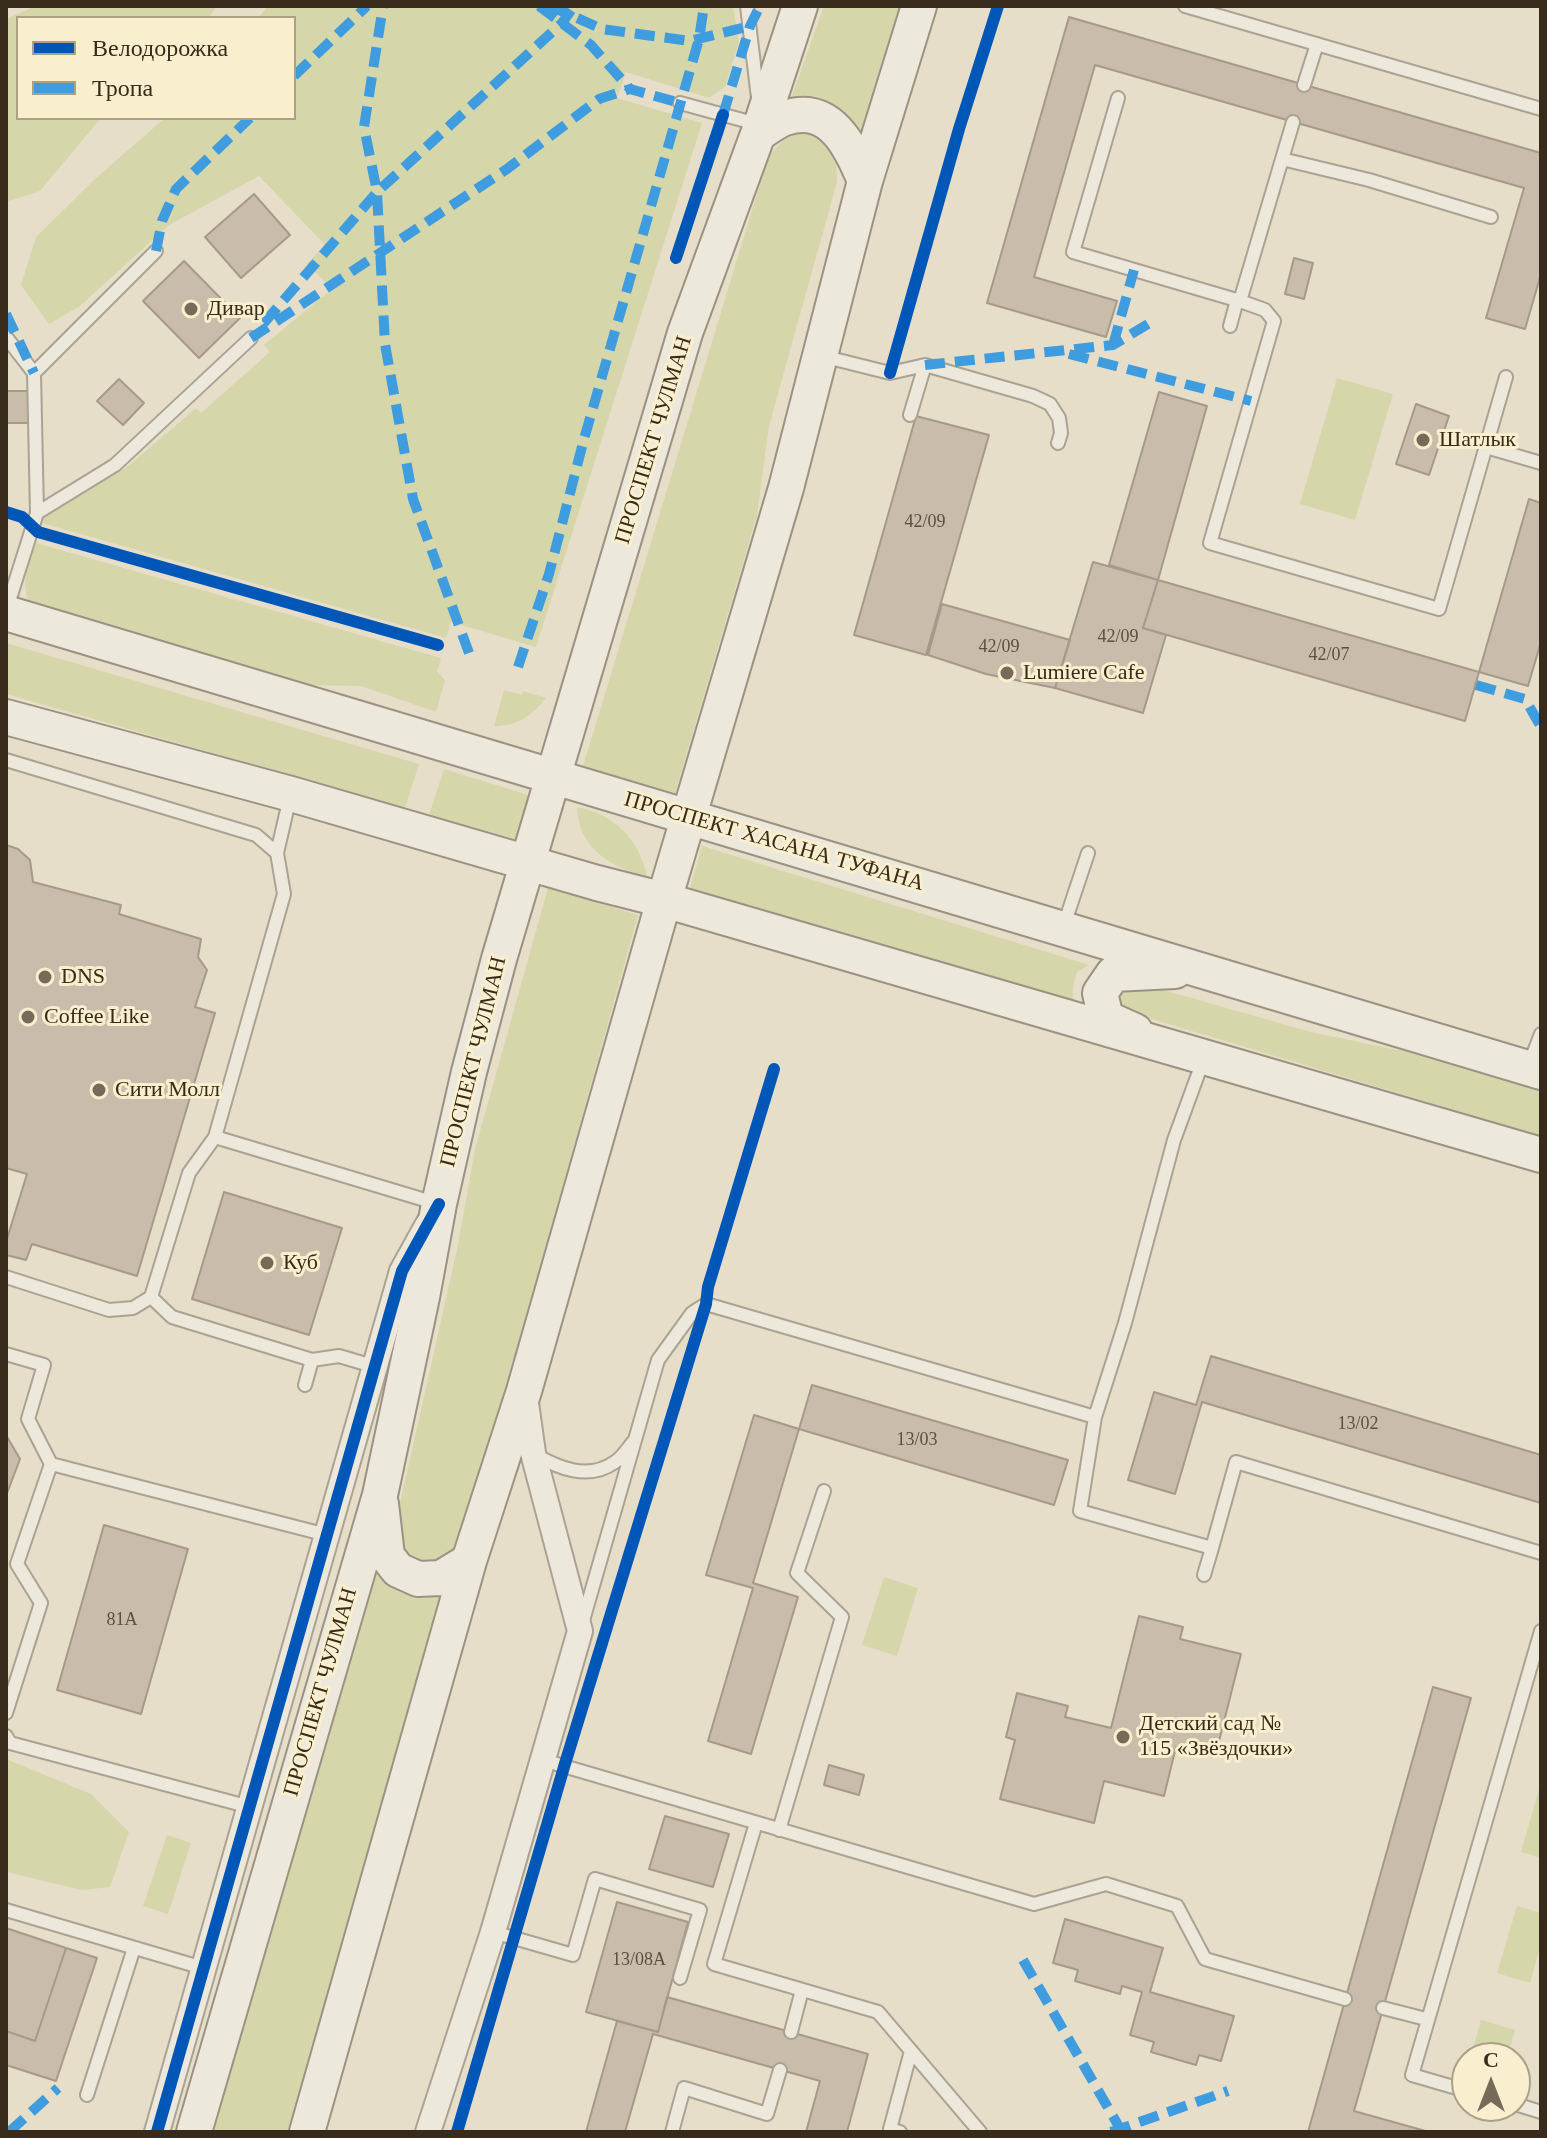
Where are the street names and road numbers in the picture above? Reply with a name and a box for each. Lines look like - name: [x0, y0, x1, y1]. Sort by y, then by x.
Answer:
- street label: ПРОСПЕКТ ЧУЛМАН: [610, 333, 698, 547]
- street label: ПРОСПЕКТ ХАСАНА ТУФАНА: [621, 787, 927, 897]
- street label: ПРОСПЕКТ ЧУЛМАН: [435, 954, 513, 1170]
- street label: ПРОСПЕКТ ЧУЛМАН: [279, 1585, 363, 1799]

